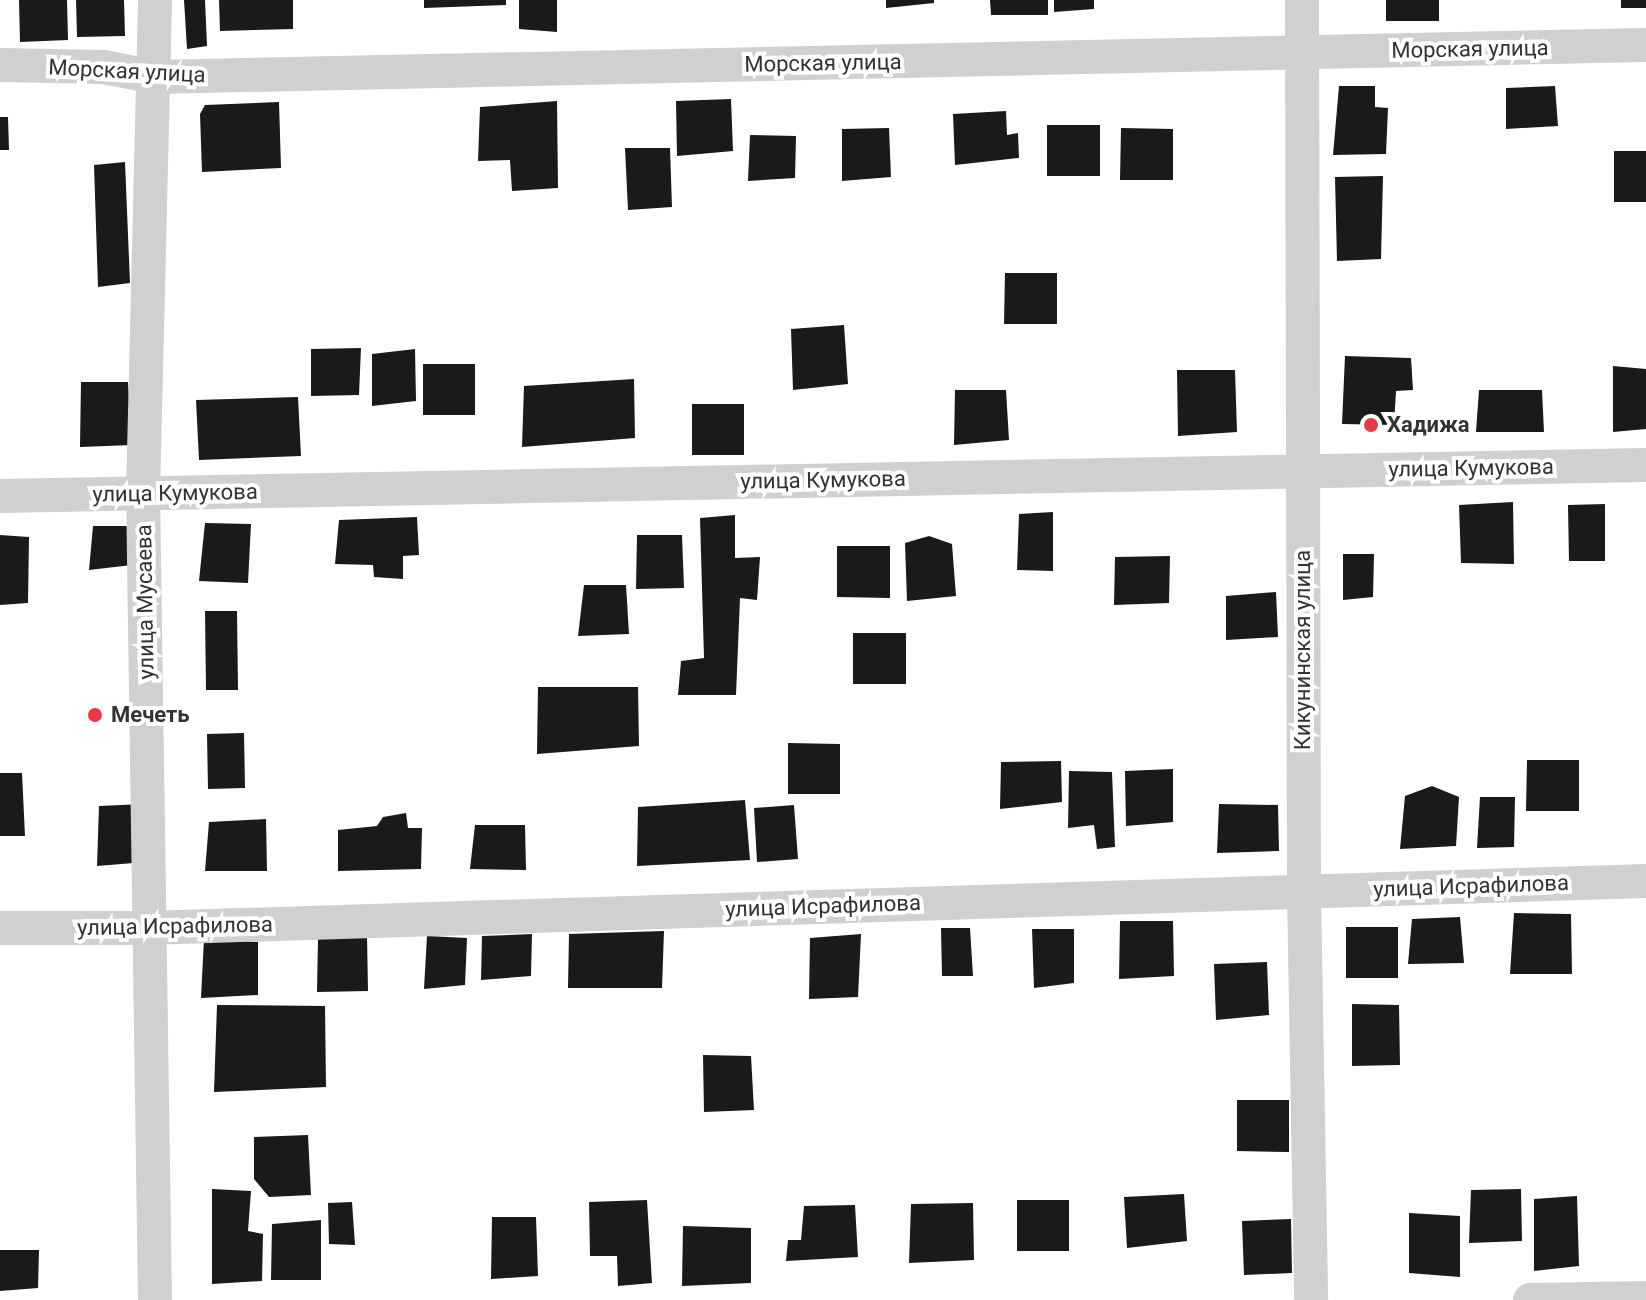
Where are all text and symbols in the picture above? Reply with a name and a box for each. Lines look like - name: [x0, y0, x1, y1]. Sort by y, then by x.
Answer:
- street label: Морская улица: [1391, 34, 1549, 64]
- street label: Морская улица: [744, 48, 902, 78]
- street label: Морская улица: [48, 54, 206, 88]
- place label: Хадижа: [1387, 412, 1470, 438]
- marker: Хадижа: [1362, 416, 1380, 434]
- street label: улица Кумукова: [1388, 453, 1554, 483]
- street label: улица Кумукова: [740, 465, 906, 495]
- street label: улица Кумукова: [92, 478, 258, 508]
- street label: улица Мусаева: [130, 524, 160, 680]
- street label: Кикунинская улица: [1290, 550, 1316, 750]
- place label: Мечеть: [111, 702, 190, 728]
- marker: Мечеть: [86, 706, 104, 724]
- street label: улица Исрафилова: [1373, 869, 1569, 903]
- street label: улица Исрафилова: [725, 889, 921, 923]
- street label: улица Исрафилова: [77, 911, 273, 941]

